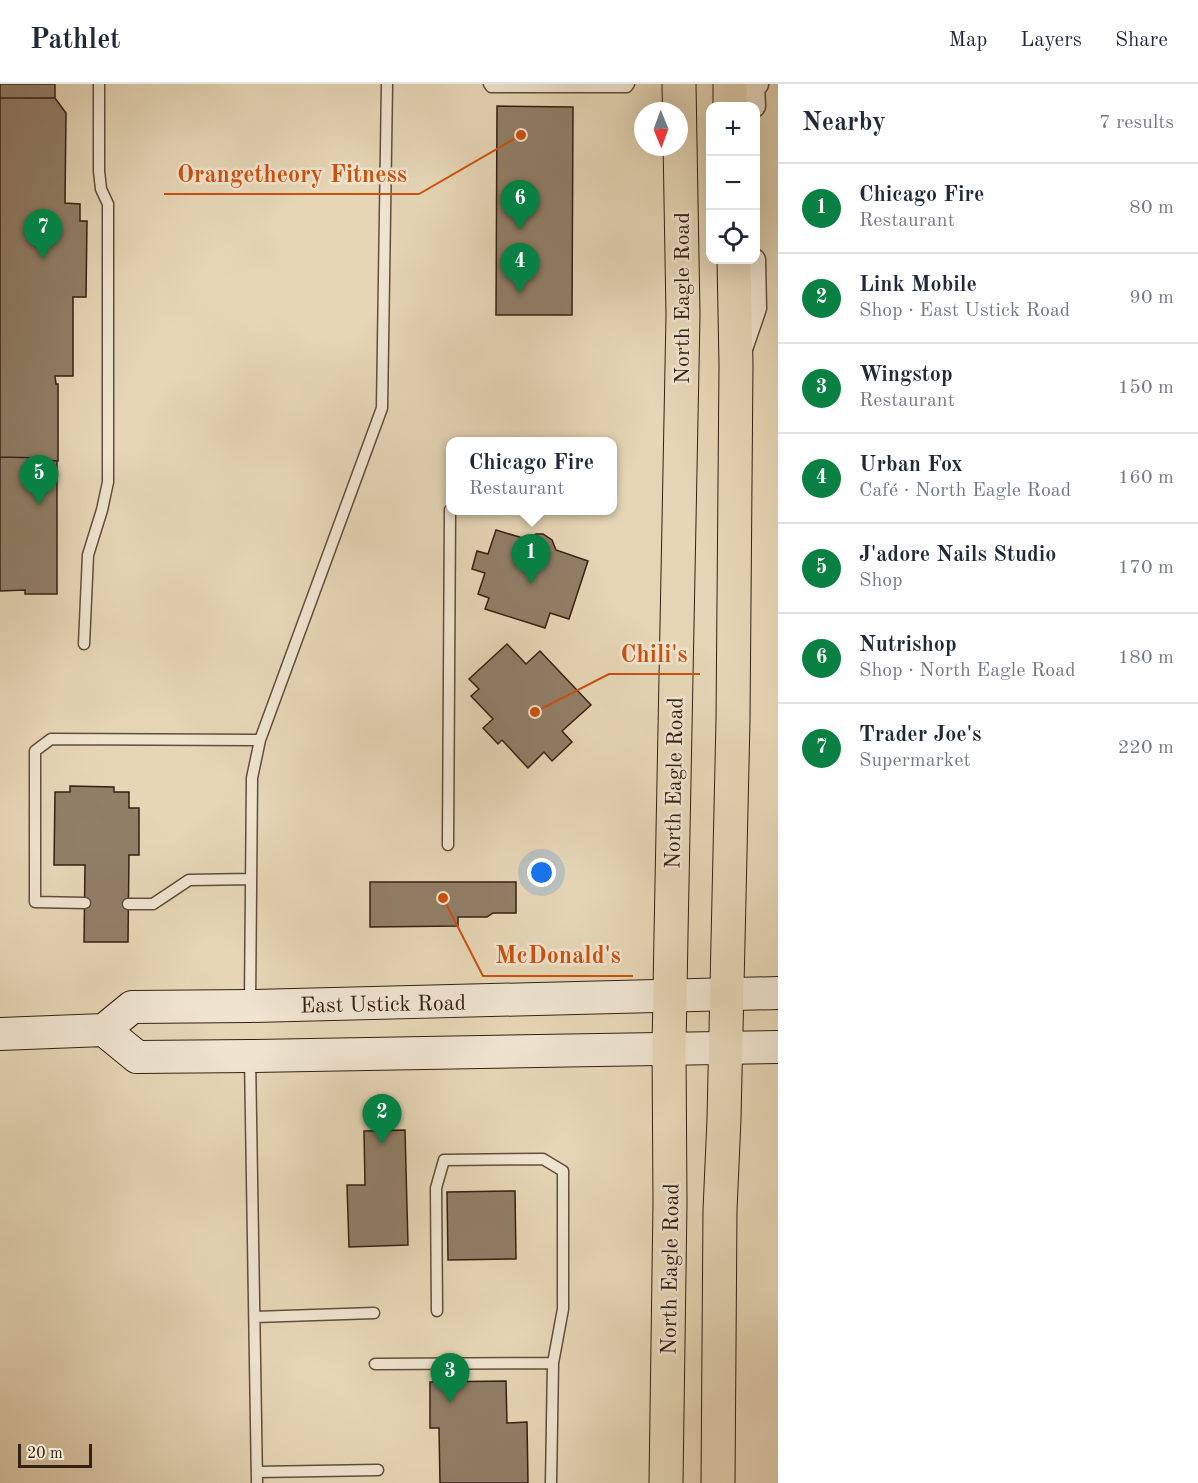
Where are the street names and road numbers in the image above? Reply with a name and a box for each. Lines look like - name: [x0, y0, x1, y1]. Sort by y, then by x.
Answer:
- street label: North Eagle Road: [672, 212, 694, 384]
- street label: North Eagle Road: [663, 697, 687, 869]
- street label: East Ustick Road: [300, 993, 466, 1017]
- street label: North Eagle Road: [659, 1183, 683, 1355]

